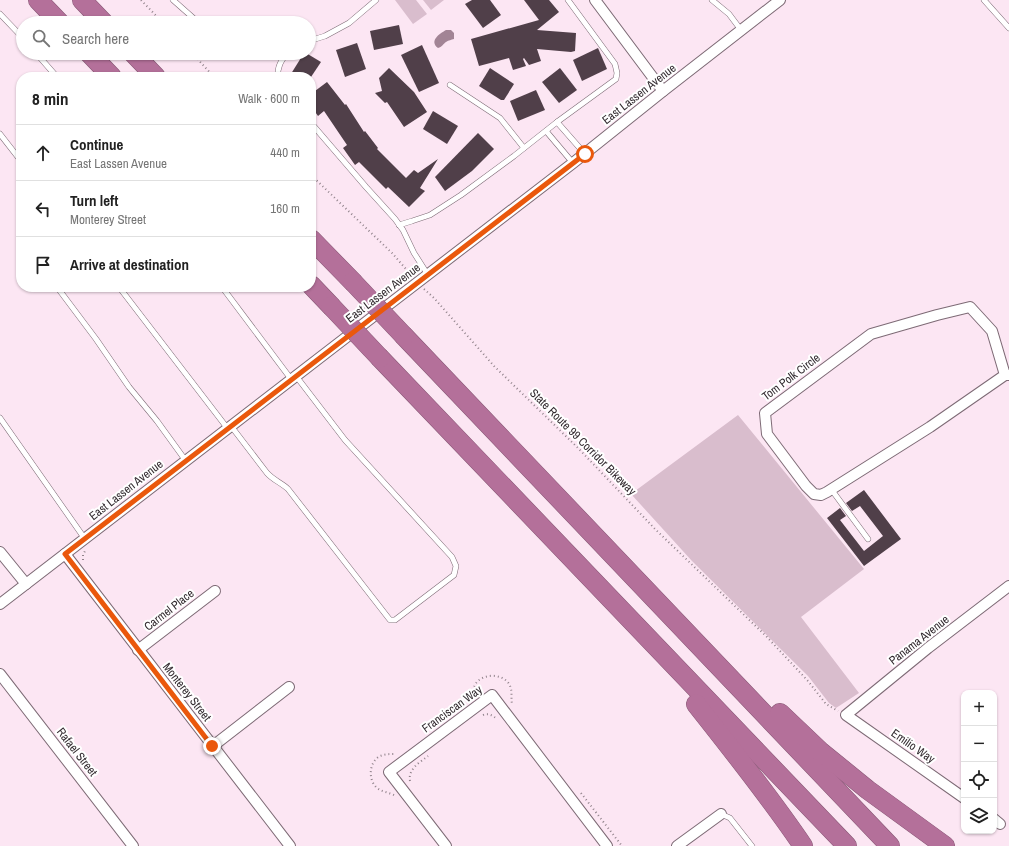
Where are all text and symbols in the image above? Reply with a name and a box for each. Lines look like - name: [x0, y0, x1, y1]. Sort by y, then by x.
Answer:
- search box: [16, 16, 316, 60]
- icon: search: [30, 27, 52, 49]
- text: Search here: [62, 28, 129, 49]
- street label: East Lassen Avenue: [599, 60, 679, 128]
- text: 8 min: [32, 87, 68, 110]
- text: Walk · 600 m: [238, 90, 300, 107]
- text: Continue: [70, 134, 123, 155]
- icon: ahead: [32, 142, 54, 164]
- text: 440 m: [270, 144, 300, 161]
- route start: [576, 145, 594, 163]
- text: East Lassen Avenue: [70, 155, 167, 172]
- text: Turn left: [70, 190, 118, 211]
- icon: left: [32, 198, 54, 220]
- text: 160 m: [270, 200, 300, 217]
- text: Monterey Street: [70, 211, 146, 228]
- icon: arrive: [32, 254, 54, 276]
- text: Arrive at destination: [70, 254, 189, 275]
- street label: East Lassen Avenue: [342, 260, 424, 326]
- street label: Tom Polk Circle: [759, 350, 823, 404]
- street label: State Route 99 Corridor Bikeway: [526, 385, 640, 499]
- street label: East Lassen Avenue: [86, 456, 166, 524]
- street label: Carmel Place: [141, 586, 197, 634]
- street label: Panama Avenue: [886, 612, 952, 668]
- street label: Monterey Street: [159, 659, 215, 725]
- street label: Franciscan Way: [419, 682, 485, 736]
- map controls: [961, 690, 997, 834]
- button: +: [961, 690, 997, 726]
- street label: Rafael Street: [53, 724, 101, 780]
- street label: Emilio Way: [888, 725, 938, 767]
- button: −: [961, 726, 997, 762]
- route end: [203, 737, 221, 755]
- button: locate: [961, 762, 997, 798]
- button: layers: [961, 798, 997, 834]

